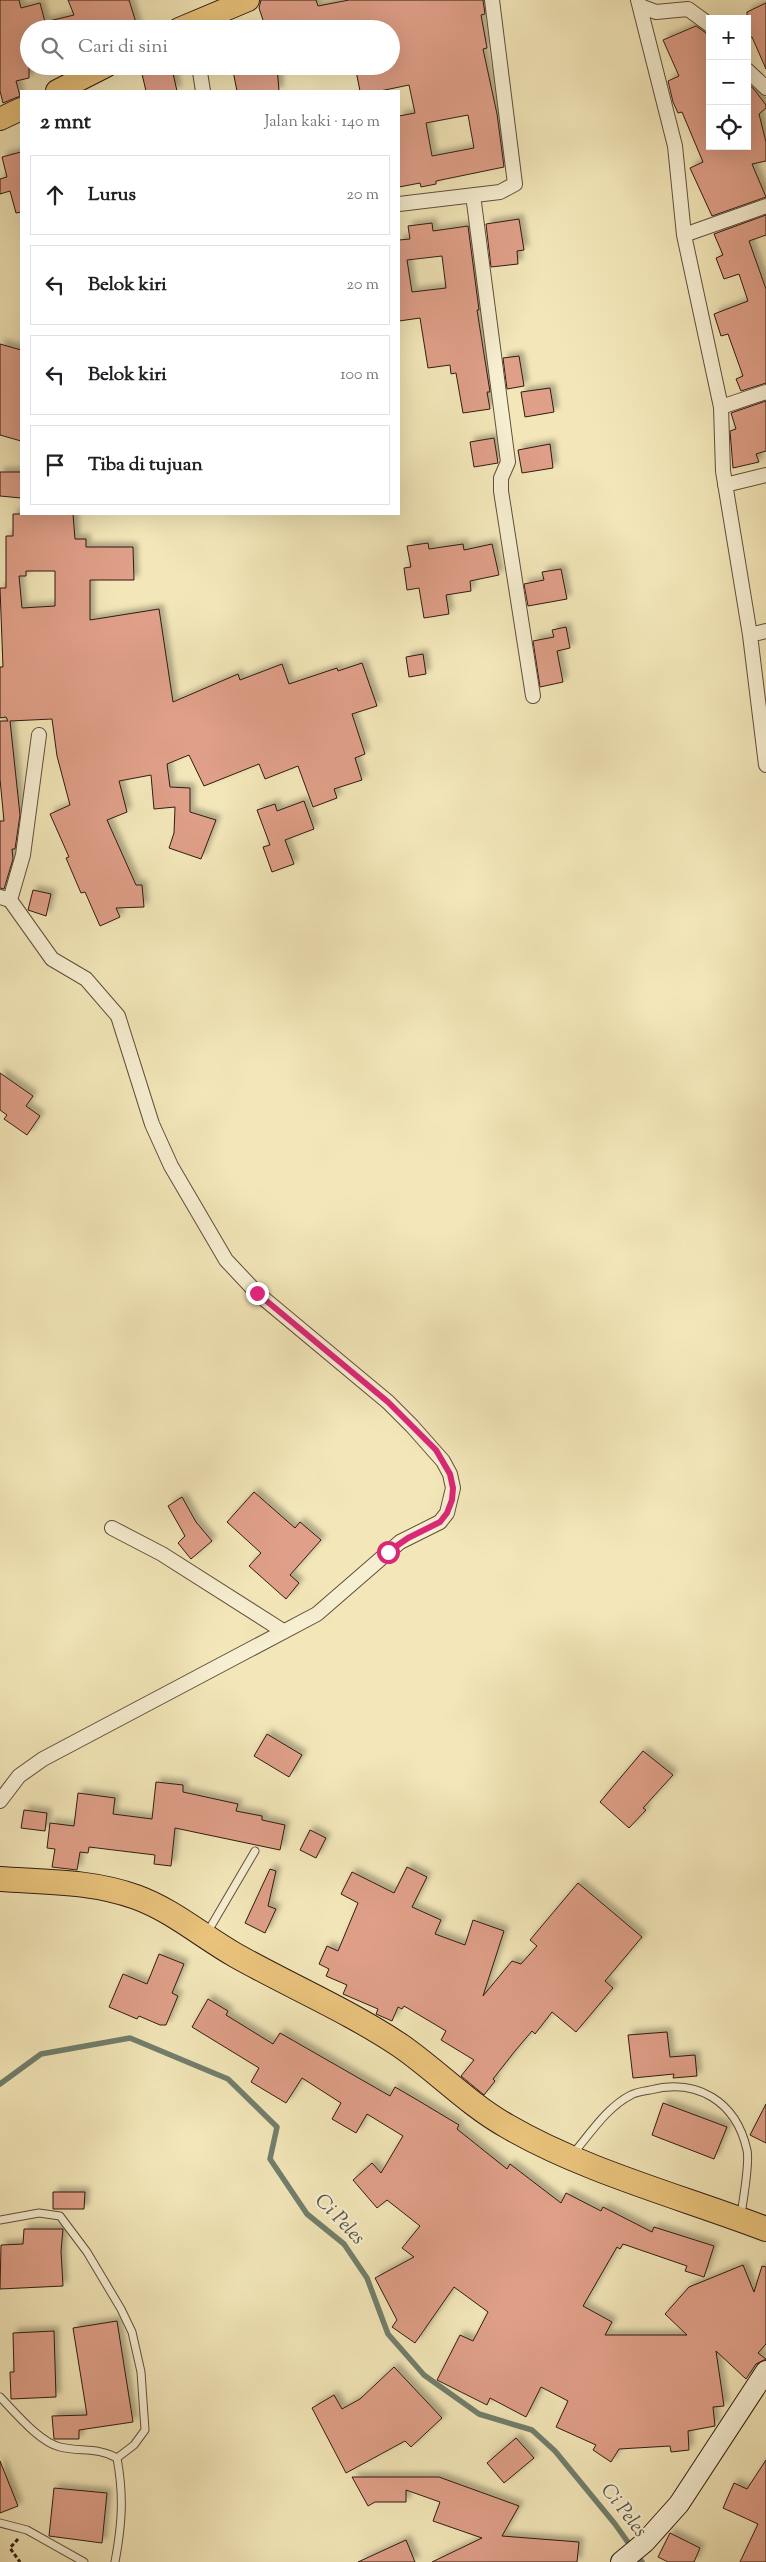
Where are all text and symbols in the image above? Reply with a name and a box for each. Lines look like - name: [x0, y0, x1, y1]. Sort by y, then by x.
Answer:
- map controls: [706, 15, 751, 150]
- button: +: [706, 15, 751, 60]
- search box: [20, 20, 400, 75]
- icon: search: [38, 34, 66, 62]
- text: Cari di sini: [78, 34, 168, 61]
- button: −: [706, 60, 751, 105]
- button: locate: [706, 105, 751, 150]
- text: 2 mnt: [40, 108, 91, 138]
- text: Jalan kaki · 140 m: [265, 111, 380, 134]
- icon: ahead: [41, 181, 69, 209]
- text: Lurus: [88, 182, 136, 209]
- text: 20 m: [346, 184, 379, 207]
- icon: left: [41, 271, 69, 299]
- text: Belok kiri: [88, 272, 167, 299]
- text: 20 m: [346, 274, 379, 297]
- icon: left: [41, 361, 69, 389]
- text: Belok kiri: [88, 362, 167, 389]
- text: 100 m: [340, 364, 379, 387]
- icon: arrive: [41, 451, 69, 479]
- text: Tiba di tujuan: [88, 452, 203, 479]
- route end: [246, 1282, 269, 1305]
- route start: [377, 1541, 400, 1564]
- water label: Ci Peles: [307, 2188, 371, 2252]
- water label: Ci Peles: [593, 2478, 654, 2544]

